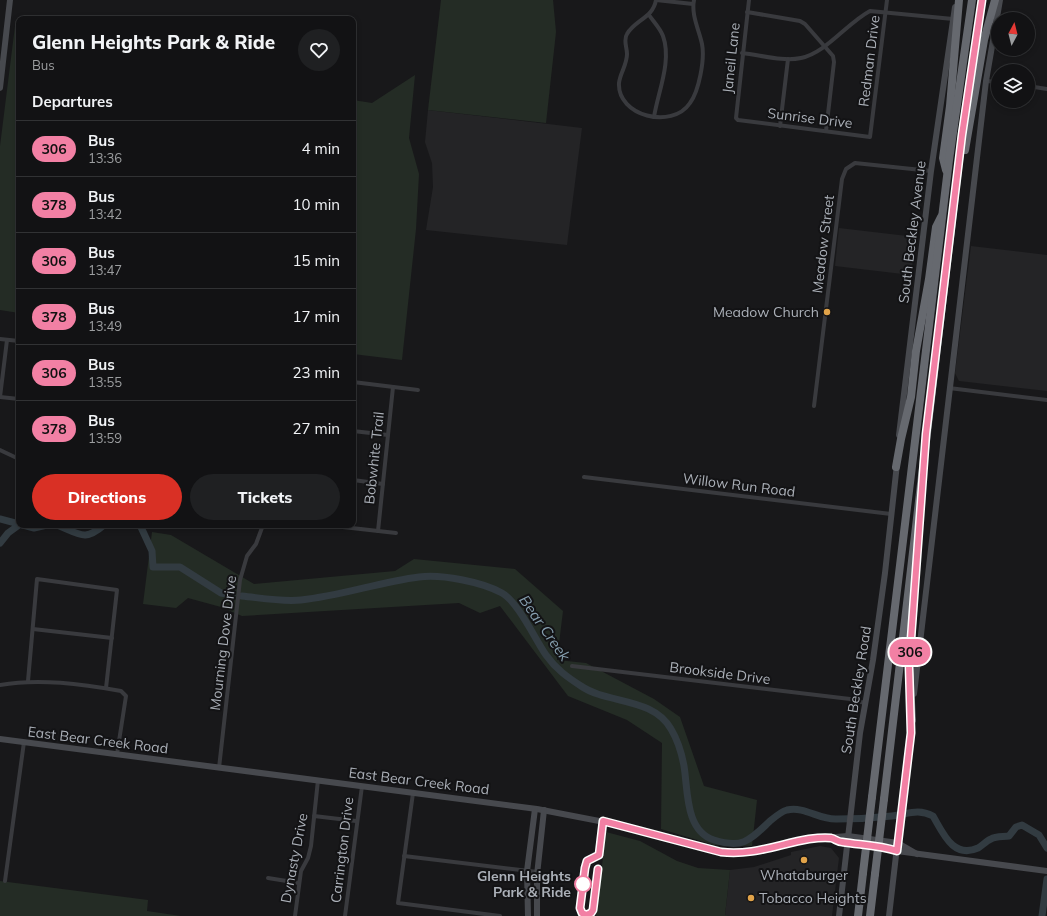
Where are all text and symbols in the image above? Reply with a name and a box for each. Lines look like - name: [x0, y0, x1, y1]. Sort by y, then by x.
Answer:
- north arrow: [991, 12, 1035, 56]
- map controls: [991, 12, 1035, 108]
- street label: Redman Drive: [854, 14, 884, 108]
- street label: Janeil Lane: [718, 22, 744, 94]
- button: heart: [298, 29, 340, 71]
- text: Glenn Heights Park & Ride: [32, 30, 275, 54]
- text: Bus: [32, 57, 55, 73]
- button: layers: [991, 64, 1035, 108]
- text: Departures: [32, 92, 113, 111]
- street label: Sunrise Drive: [766, 104, 854, 132]
- text: Bus: [88, 131, 115, 150]
- text: 4 min: [302, 139, 340, 158]
- text: 306: [41, 140, 67, 158]
- text: 13:36: [88, 150, 122, 166]
- street label: South Beckley Avenue: [894, 160, 930, 304]
- text: Bus: [88, 187, 115, 206]
- street label: Meadow Street: [808, 194, 838, 294]
- text: 10 min: [293, 195, 340, 214]
- text: 378: [41, 196, 67, 214]
- text: 13:42: [88, 206, 122, 222]
- text: Bus: [88, 243, 115, 262]
- text: 15 min: [293, 251, 340, 270]
- text: 306: [41, 252, 67, 270]
- text: 13:47: [88, 262, 122, 278]
- text: Bus: [88, 299, 115, 318]
- place label: Meadow Church: [713, 303, 819, 321]
- text: 17 min: [293, 307, 340, 326]
- marker: Meadow Church: [822, 307, 832, 317]
- text: 378: [41, 308, 67, 326]
- text: 13:49: [88, 318, 122, 334]
- text: Bus: [88, 355, 115, 374]
- text: 23 min: [293, 363, 340, 382]
- text: 306: [41, 364, 67, 382]
- text: 13:55: [88, 374, 122, 390]
- text: Bus: [88, 411, 115, 430]
- street label: Bobwhite Trail: [360, 411, 388, 505]
- text: 27 min: [293, 419, 340, 438]
- text: 378: [41, 420, 67, 438]
- text: 13:59: [88, 430, 122, 446]
- street label: Willow Run Road: [682, 469, 796, 501]
- button: Directions: [32, 474, 182, 520]
- button: Tickets: [190, 474, 340, 520]
- street label: Mourning Dove Drive: [206, 575, 240, 711]
- water label: Bear Creek: [515, 591, 575, 666]
- street label: South Beckley Road: [837, 625, 875, 755]
- line badge: 306: [887, 639, 933, 665]
- text: 306: [897, 643, 923, 661]
- street label: Brookside Drive: [669, 658, 771, 688]
- street label: East Bear Creek Road: [27, 722, 169, 758]
- street label: East Bear Creek Road: [348, 763, 490, 799]
- street label: Carrington Drive: [327, 796, 357, 904]
- street label: Dynasty Drive: [276, 811, 312, 905]
- marker: Whataburger: [799, 855, 809, 865]
- place label: Whataburger: [760, 866, 849, 884]
- place label: Glenn Heights Park & Ride: [477, 867, 571, 901]
- marker: Glenn Heights Park & Ride: [574, 875, 592, 893]
- place label: Tobacco Heights: [759, 889, 867, 907]
- marker: Tobacco Heights: [746, 893, 756, 903]

